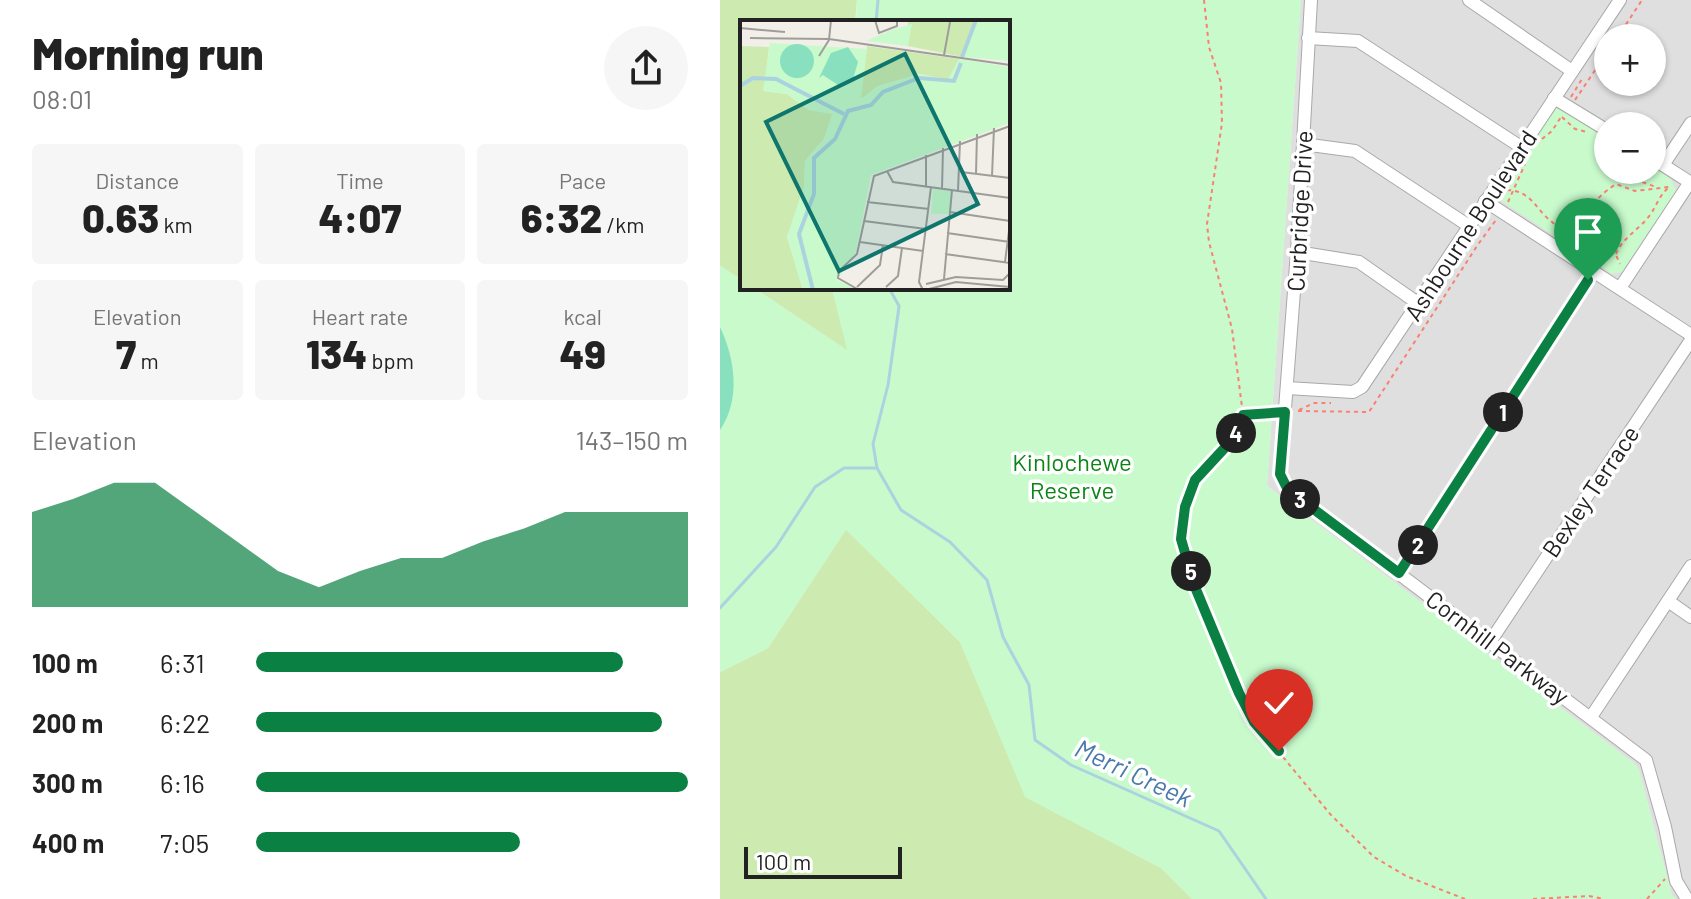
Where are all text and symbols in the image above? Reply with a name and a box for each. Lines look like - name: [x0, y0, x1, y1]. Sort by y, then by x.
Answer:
- inset map: [740, 20, 1010, 290]
- map controls: [1594, 24, 1666, 184]
- button: +: [1594, 24, 1666, 96]
- text: Morning run: [32, 26, 264, 79]
- button: share: [604, 26, 688, 110]
- text: 08:01: [32, 83, 92, 114]
- button: −: [1594, 112, 1666, 184]
- street label: Ashbourne Boulevard: [1398, 124, 1542, 326]
- street label: Curbridge Drive: [1280, 130, 1318, 292]
- text: Distance: [95, 167, 179, 193]
- text: Time: [336, 167, 384, 193]
- text: Pace: [559, 167, 606, 193]
- text: 0.63: [82, 193, 159, 241]
- text: 4:07: [319, 193, 401, 241]
- text: 6:32: [521, 193, 602, 241]
- pin: [1554, 198, 1622, 280]
- icon: arrive: [1566, 210, 1610, 254]
- text: km: [159, 211, 193, 237]
- text: /km: [602, 211, 645, 237]
- text: Elevation: [93, 303, 182, 329]
- text: Heart rate: [312, 303, 408, 329]
- text: kcal: [563, 303, 602, 329]
- text: 7: [116, 329, 136, 377]
- text: 134: [306, 329, 367, 377]
- text: 49: [560, 329, 606, 377]
- text: m: [136, 347, 159, 373]
- text: bpm: [367, 347, 414, 373]
- pin: 1: [1483, 392, 1523, 432]
- text: 1: [1499, 399, 1507, 425]
- pin: 4: [1216, 413, 1256, 453]
- text: 4: [1229, 420, 1243, 446]
- street label: Bexley Terrace: [1535, 420, 1645, 562]
- text: Elevation: [32, 424, 137, 455]
- text: 143–150 m: [576, 424, 688, 455]
- park label: Kinlochewe Reserve: [1012, 447, 1132, 504]
- pin: 3: [1280, 479, 1320, 519]
- text: 3: [1294, 486, 1306, 512]
- pin: 2: [1398, 525, 1438, 565]
- text: 2: [1412, 532, 1424, 558]
- pin: 5: [1171, 551, 1211, 591]
- text: 5: [1185, 558, 1197, 584]
- street label: Cornhill Parkway: [1421, 584, 1575, 710]
- text: 100 m: [32, 647, 98, 678]
- text: 6:31: [160, 647, 205, 678]
- pin: [1245, 669, 1313, 751]
- icon: check: [1257, 681, 1301, 725]
- text: 200 m: [32, 707, 103, 738]
- text: 6:22: [160, 707, 210, 738]
- water label: Merri Creek: [1071, 731, 1198, 813]
- text: 300 m: [32, 767, 103, 798]
- text: 6:16: [160, 767, 205, 798]
- text: 400 m: [32, 827, 104, 858]
- text: 7:05: [160, 827, 209, 858]
- scale bar: [744, 843, 902, 879]
- text: 100 m: [756, 848, 811, 874]

